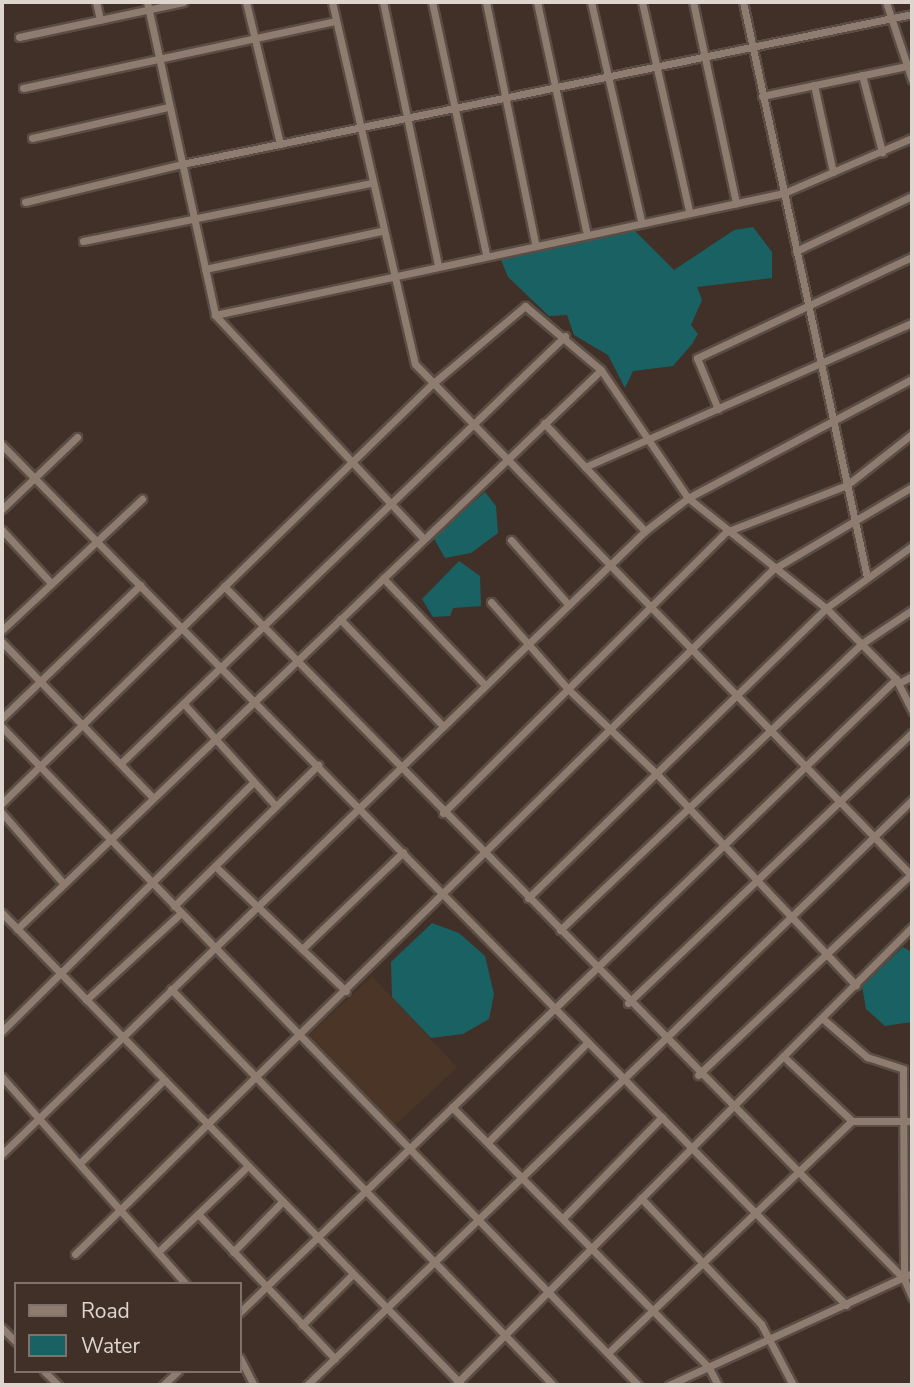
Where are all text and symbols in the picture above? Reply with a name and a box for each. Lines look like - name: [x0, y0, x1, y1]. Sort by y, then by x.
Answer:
- legend: [14, 1282, 242, 1373]
- text: Road: [81, 1297, 130, 1325]
- text: Water: [81, 1332, 140, 1360]

